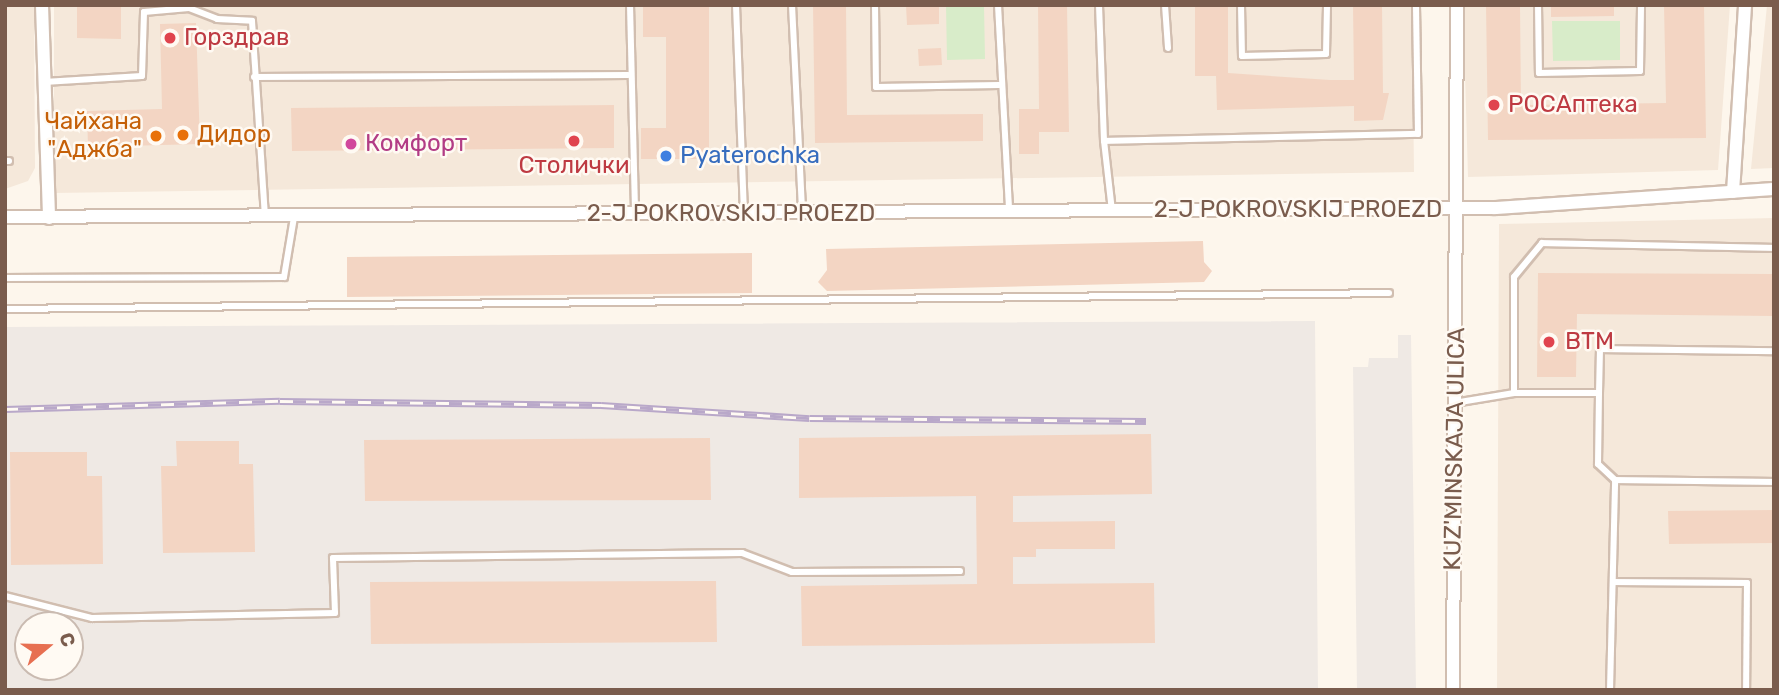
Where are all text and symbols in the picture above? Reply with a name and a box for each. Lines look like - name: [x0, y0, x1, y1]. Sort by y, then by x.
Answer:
- place label: Горздрав: [184, 24, 289, 52]
- marker: Горздрав: [162, 30, 178, 46]
- place label: РОСАптека: [1508, 91, 1638, 119]
- marker: РОСАптека: [1486, 97, 1502, 113]
- place label: Чайхана "Аджба": [44, 108, 142, 164]
- place label: Дидор: [197, 121, 271, 149]
- marker: Дидор: [175, 127, 191, 143]
- marker: Чайхана "Аджба": [148, 128, 164, 144]
- place label: Комфорт: [365, 130, 467, 158]
- marker: Столички: [566, 133, 582, 149]
- marker: Комфорт: [343, 136, 359, 152]
- place label: Pyaterochka: [680, 142, 820, 170]
- marker: Pyaterochka: [658, 148, 674, 164]
- place label: Столички: [518, 152, 630, 180]
- street label: 2-J POKROVSKIJ PROEZD: [1154, 196, 1442, 224]
- street label: 2-J POKROVSKIJ PROEZD: [587, 200, 875, 228]
- street label: KUZ'MINSKAJA ULICA: [1438, 327, 1472, 571]
- place label: ВТМ: [1565, 328, 1614, 356]
- marker: ВТМ: [1539, 332, 1559, 352]
- north arrow: [14, 611, 84, 681]
- text: С: [54, 630, 80, 650]

